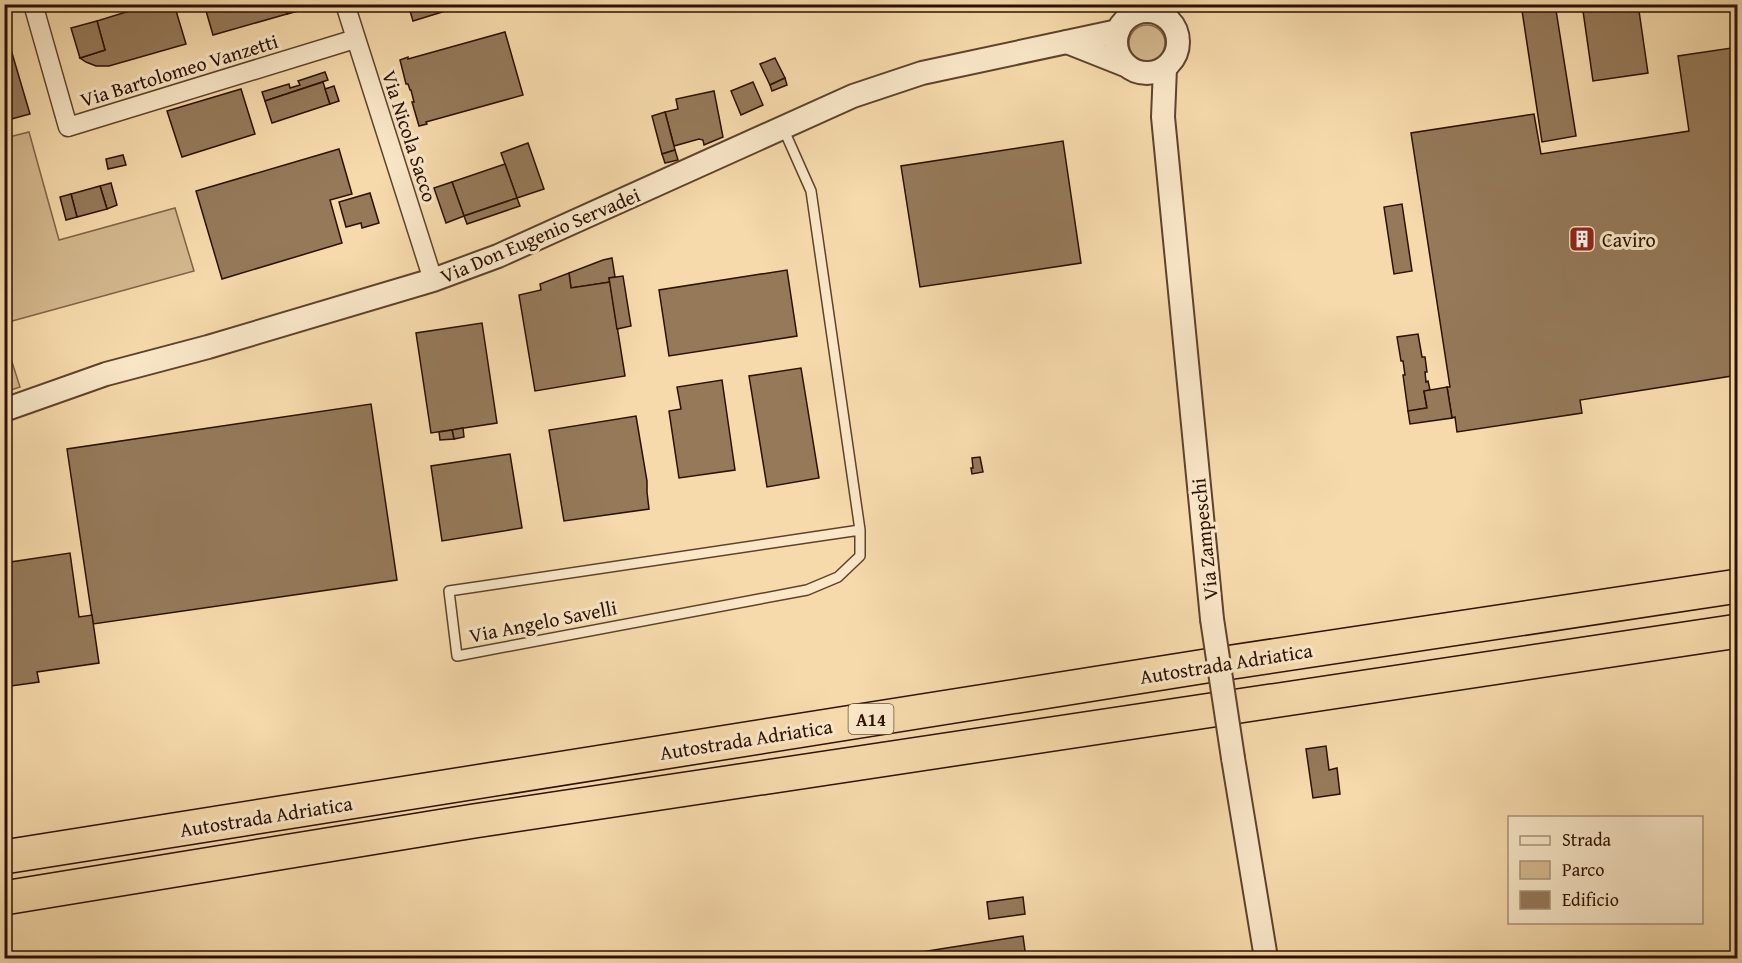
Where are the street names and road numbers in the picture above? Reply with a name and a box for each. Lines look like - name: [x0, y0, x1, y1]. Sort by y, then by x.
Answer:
- street label: Via Bartolomeo Vanzetti: [77, 26, 282, 114]
- street label: Via Nicola Sacco: [375, 66, 445, 206]
- street label: Via Don Eugenio Servadei: [436, 180, 645, 290]
- street label: Via Zampeschi: [1183, 476, 1225, 601]
- street label: Via Angelo Savelli: [467, 592, 620, 650]
- street label: Autostrada Adriatica: [1138, 635, 1315, 691]
- road number: A14: [848, 704, 894, 734]
- street label: Autostrada Adriatica: [658, 711, 835, 767]
- street label: Autostrada Adriatica: [178, 788, 355, 844]

